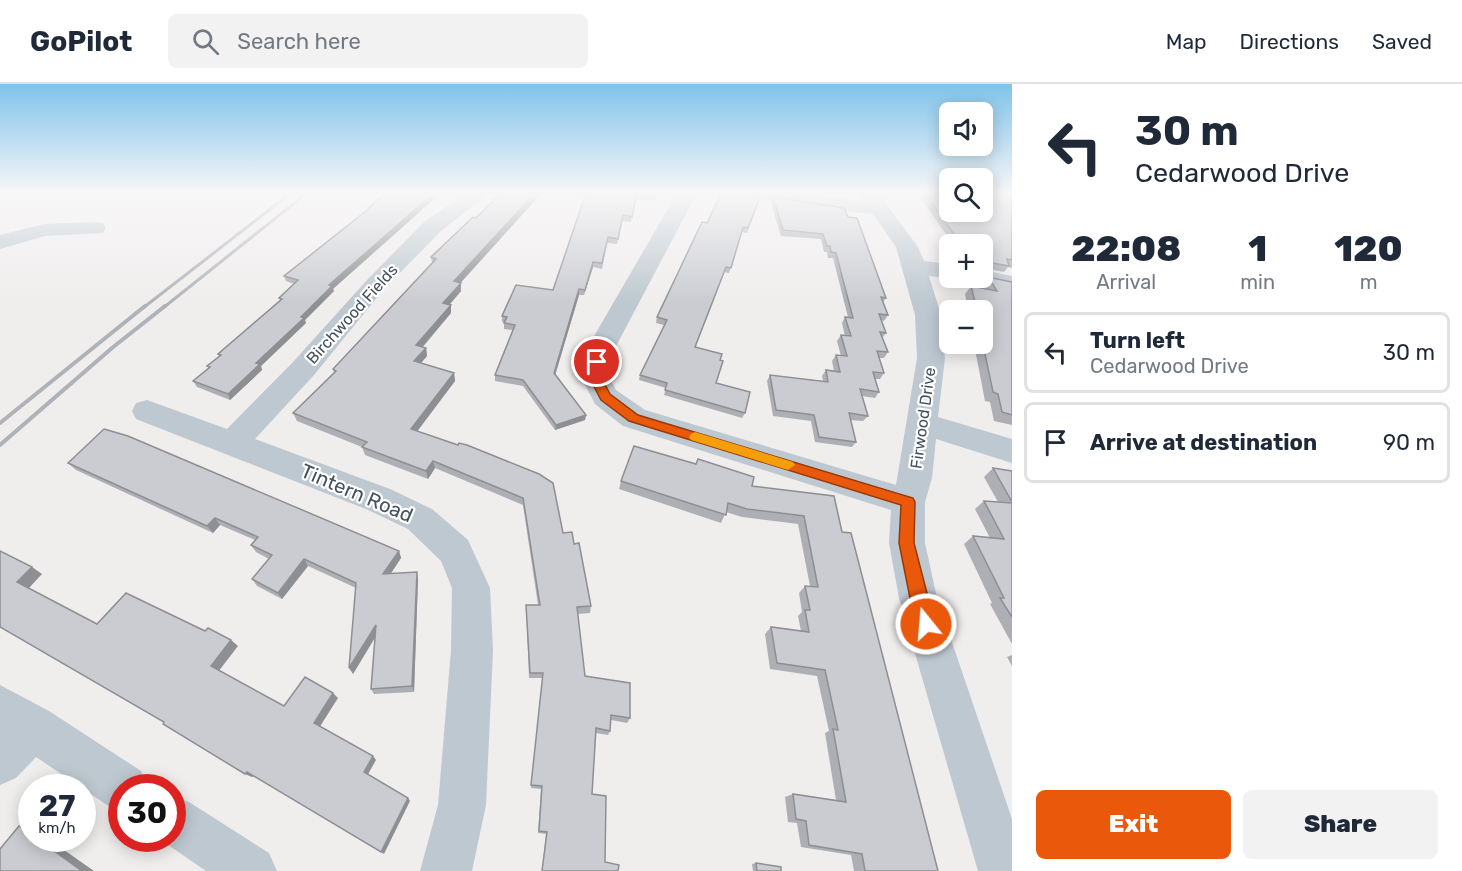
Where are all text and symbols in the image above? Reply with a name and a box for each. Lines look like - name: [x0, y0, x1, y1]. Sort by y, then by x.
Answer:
- search box: [168, 14, 588, 68]
- text: GoPilot: [30, 25, 132, 58]
- icon: search: [189, 25, 222, 58]
- text: Search here: [237, 28, 361, 55]
- text: Map: [1166, 29, 1207, 54]
- text: Directions: [1240, 29, 1339, 54]
- text: Saved: [1372, 29, 1432, 54]
- map controls: [939, 102, 993, 354]
- button: sound: [939, 102, 993, 156]
- text: 30 m: [1135, 106, 1239, 156]
- icon: left: [1036, 108, 1114, 186]
- text: Cedarwood Drive: [1135, 157, 1349, 189]
- button: search: [939, 168, 993, 222]
- text: 22:08: [1071, 227, 1181, 270]
- text: 1: [1248, 227, 1267, 270]
- text: 120: [1334, 227, 1403, 270]
- button: +: [939, 234, 993, 288]
- street label: Birchwood Fields: [302, 260, 402, 368]
- text: Arrival: [1096, 270, 1156, 294]
- text: min: [1240, 270, 1275, 294]
- text: m: [1360, 270, 1377, 294]
- button: −: [939, 300, 993, 354]
- text: Turn left: [1090, 327, 1185, 354]
- pin: [571, 336, 622, 387]
- icon: left: [1039, 336, 1072, 369]
- text: 30 m: [1383, 339, 1435, 366]
- icon: arrive: [580, 345, 613, 378]
- text: Cedarwood Drive: [1090, 354, 1249, 378]
- street label: Firwood Drive: [906, 366, 940, 470]
- icon: arrive: [1039, 426, 1072, 459]
- text: Arrive at destination: [1090, 429, 1317, 456]
- text: 90 m: [1383, 429, 1435, 456]
- street label: Tintern Road: [297, 459, 417, 527]
- position arrow: [894, 592, 958, 656]
- speed limit sign: 30: [108, 774, 186, 852]
- text: 27: [39, 788, 75, 824]
- button: Exit: [1036, 790, 1231, 859]
- button: Share: [1243, 790, 1438, 859]
- text: km/h: [38, 819, 76, 837]

